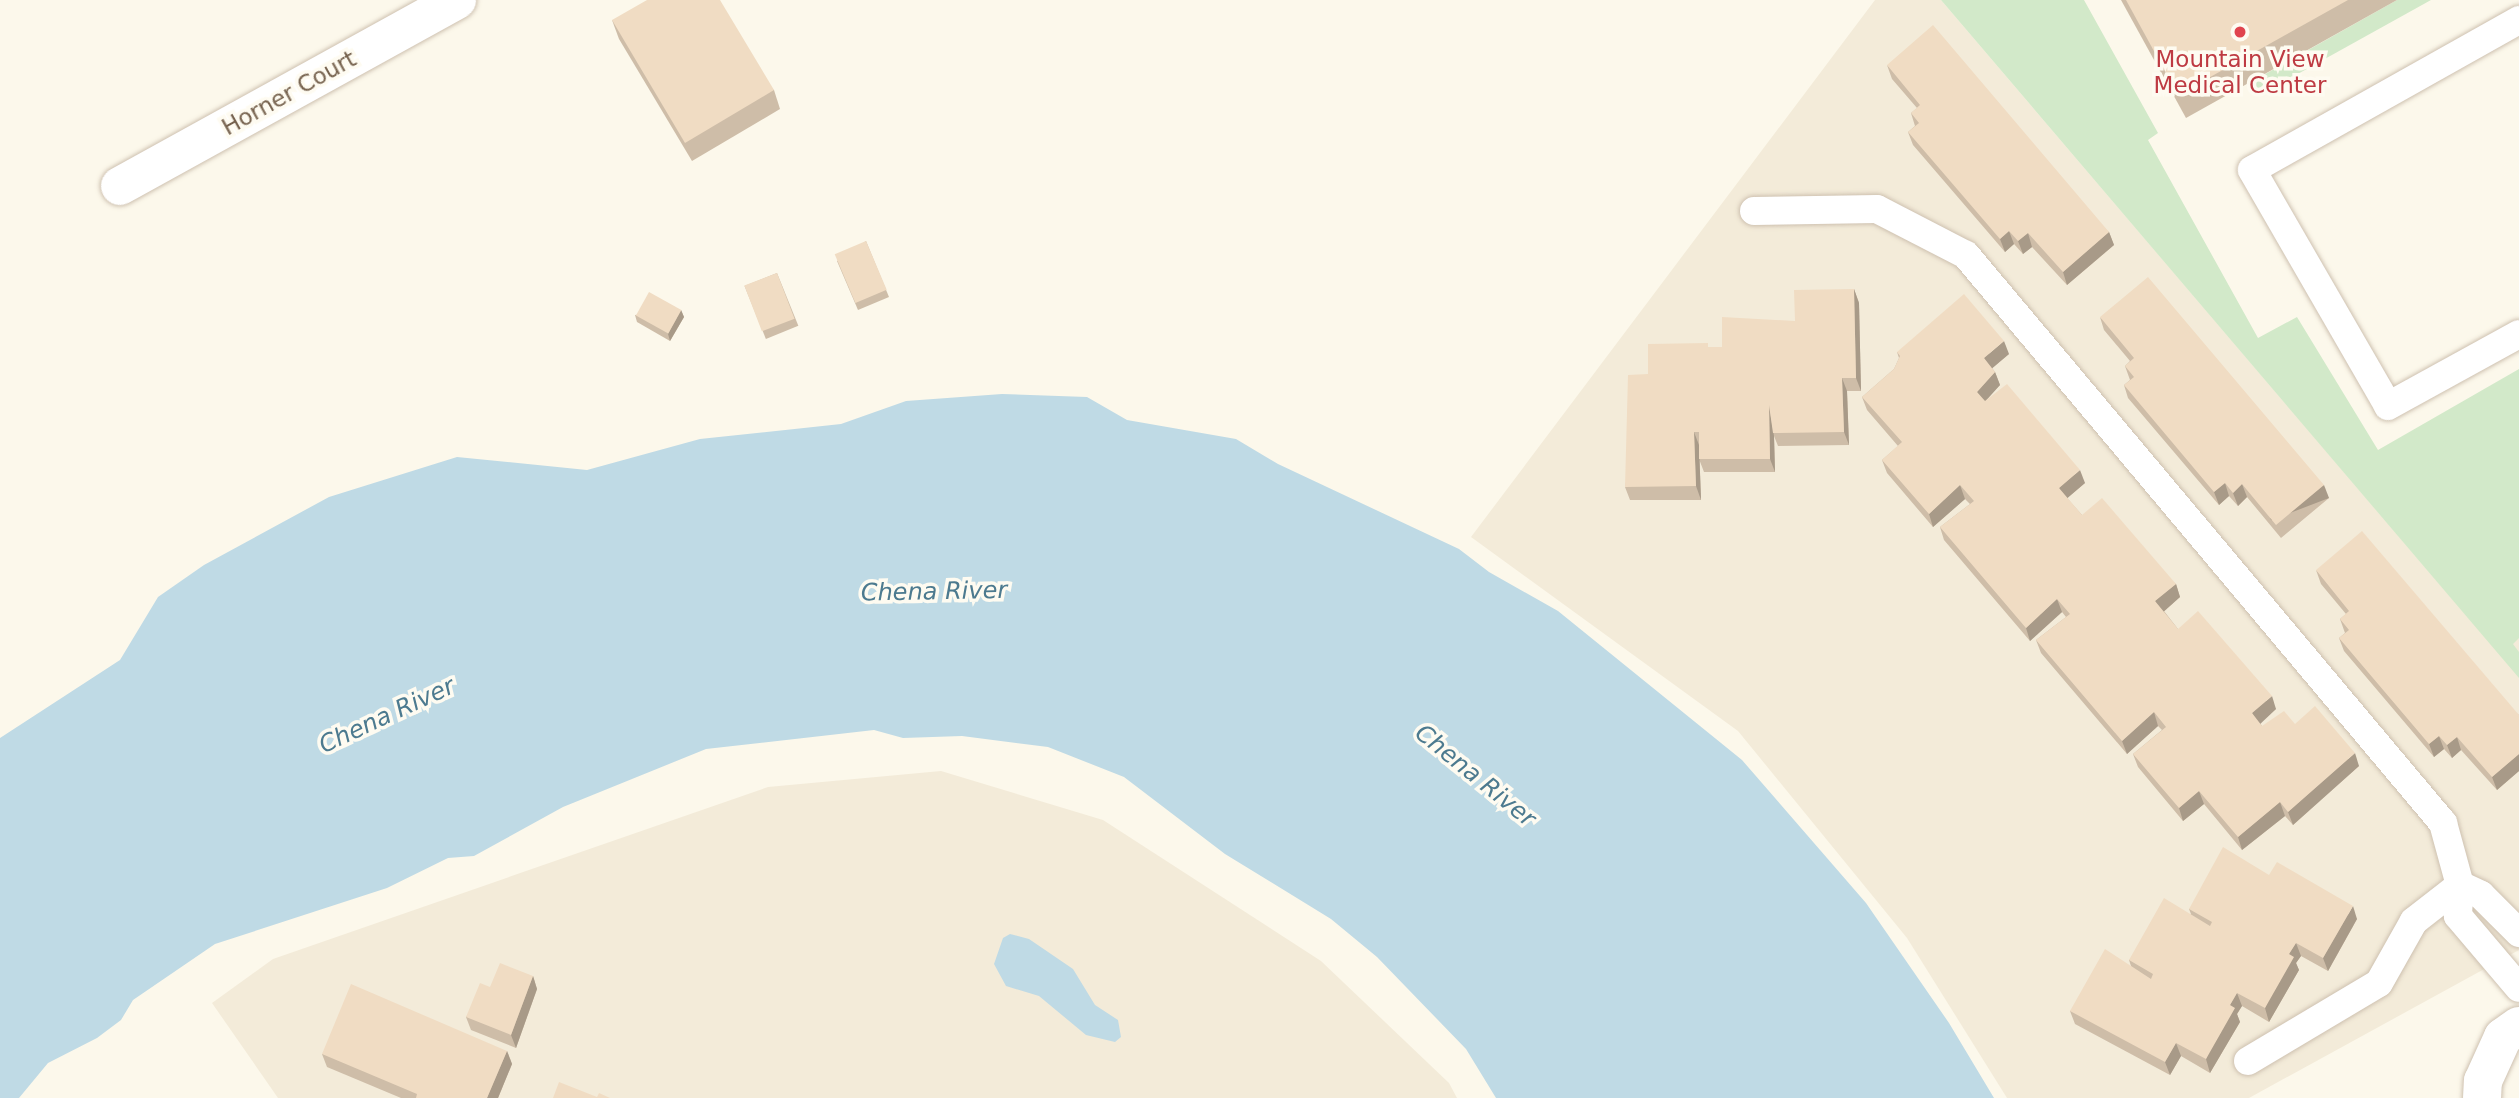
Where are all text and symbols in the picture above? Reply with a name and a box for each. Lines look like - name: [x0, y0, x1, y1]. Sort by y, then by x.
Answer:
- marker: Mountain View Medical Center: [2230, 22, 2250, 42]
- street label: Horner Court: [217, 45, 361, 141]
- place label: Mountain View Medical Center: [2154, 45, 2326, 99]
- water label: Chena River: [861, 576, 1007, 608]
- water label: Chena River: [315, 672, 459, 760]
- water label: Chena River: [1409, 719, 1541, 833]

